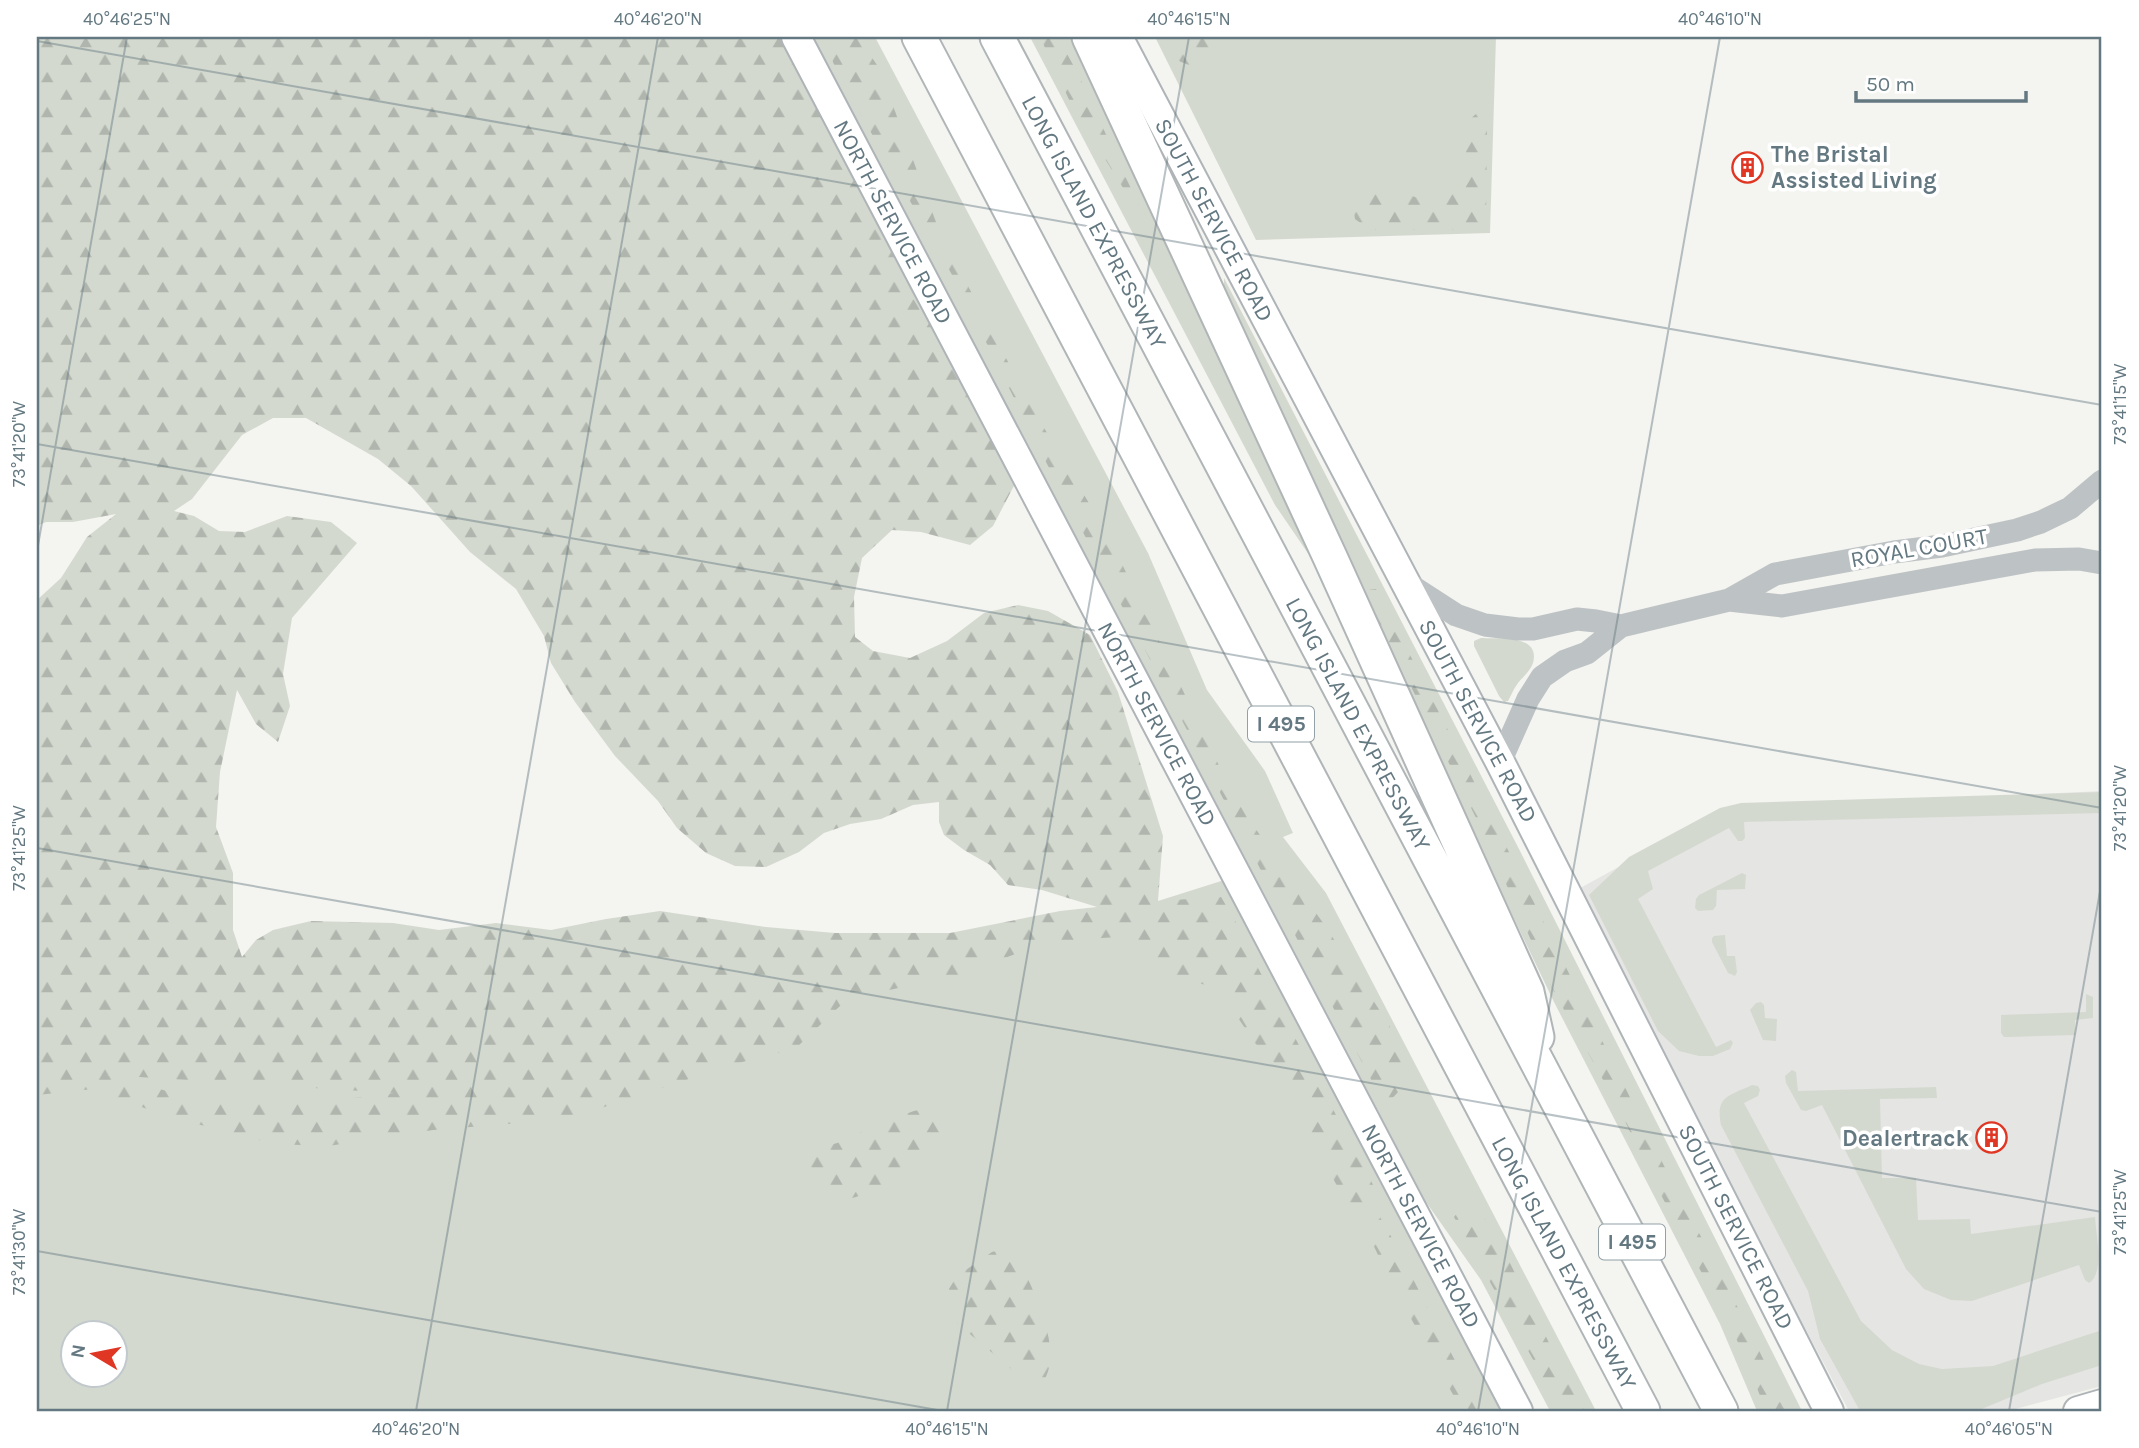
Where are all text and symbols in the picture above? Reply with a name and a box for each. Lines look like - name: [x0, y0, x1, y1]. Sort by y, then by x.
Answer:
- text: 40°46'25"N: [83, 8, 171, 30]
- text: 40°46'20"N: [614, 8, 702, 30]
- text: 40°46'15"N: [1147, 8, 1231, 30]
- text: 40°46'10"N: [1678, 8, 1762, 30]
- scale bar: [1856, 60, 2025, 104]
- text: 50 m: [1866, 72, 1915, 96]
- street label: LONG ISLAND EXPRESSWAY: [1016, 91, 1172, 353]
- street label: SOUTH SERVICE ROAD: [1149, 114, 1279, 326]
- street label: NORTH SERVICE ROAD: [828, 115, 958, 329]
- place label: The Bristal Assisted Living: [1771, 141, 1937, 194]
- building icon: The Bristal Assisted Living: [1731, 150, 1765, 184]
- text: 73°41'15"W: [2109, 363, 2131, 445]
- text: 73°41'20"W: [8, 401, 30, 487]
- street label: ROYAL COURT: [1848, 523, 1990, 573]
- street label: LONG ISLAND EXPRESSWAY: [1280, 593, 1436, 855]
- street label: SOUTH SERVICE ROAD: [1413, 615, 1543, 827]
- street label: NORTH SERVICE ROAD: [1092, 617, 1222, 831]
- road number: I 495: [1248, 706, 1314, 742]
- text: 73°41'20"W: [2109, 765, 2131, 851]
- text: 73°41'25"W: [8, 805, 30, 891]
- street label: NORTH SERVICE ROAD: [1356, 1119, 1486, 1333]
- street label: SOUTH SERVICE ROAD: [1673, 1120, 1799, 1334]
- building icon: Dealertrack: [1975, 1121, 2009, 1155]
- place label: Dealertrack: [1842, 1125, 1969, 1152]
- street label: LONG ISLAND EXPRESSWAY: [1486, 1132, 1642, 1394]
- text: 73°41'25"W: [2109, 1169, 2131, 1255]
- text: 73°41'30"W: [8, 1209, 30, 1295]
- road number: I 495: [1599, 1224, 1665, 1260]
- north arrow: [60, 1318, 130, 1388]
- text: N: [66, 1343, 90, 1360]
- text: 40°46'20"N: [372, 1418, 460, 1440]
- text: 40°46'15"N: [905, 1418, 989, 1440]
- text: 40°46'10"N: [1436, 1418, 1520, 1440]
- text: 40°46'05"N: [1965, 1418, 2053, 1440]

